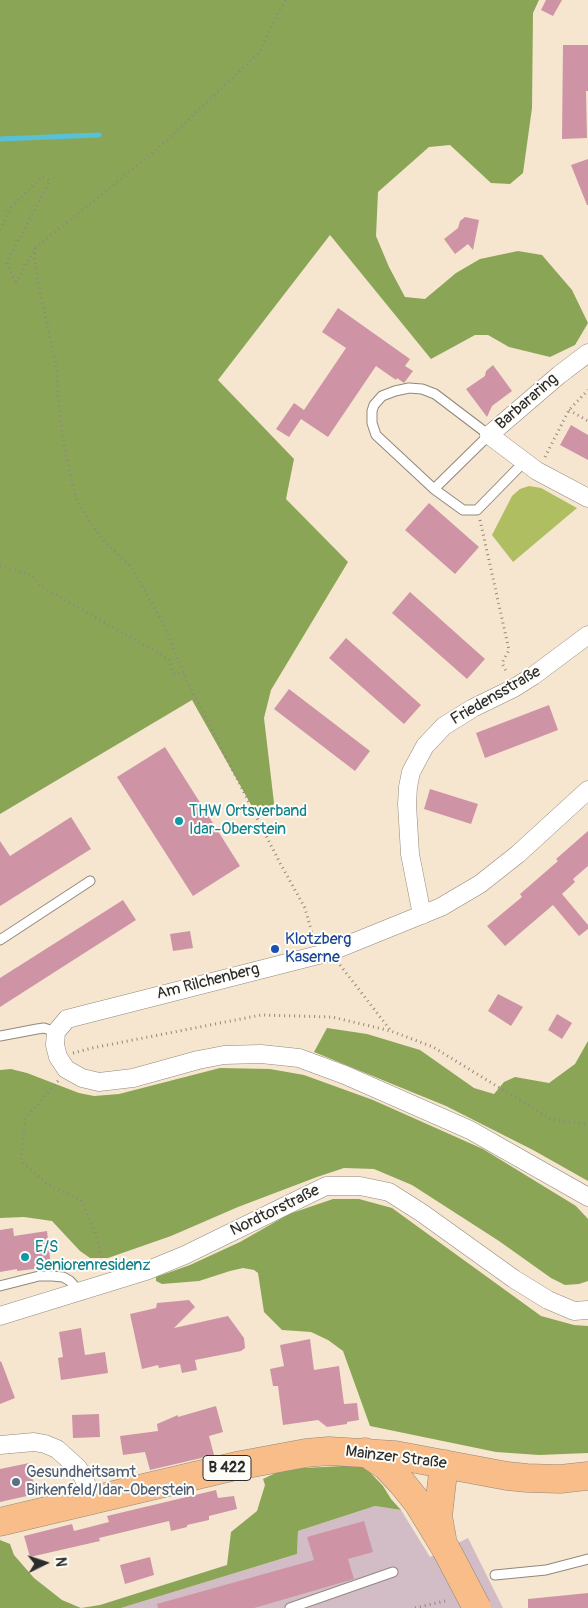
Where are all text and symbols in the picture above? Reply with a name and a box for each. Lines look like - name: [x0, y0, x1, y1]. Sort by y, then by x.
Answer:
- street label: Barbararing: [492, 370, 562, 434]
- street label: Friedensstraße: [448, 662, 544, 730]
- place label: THW Ortsverband Idar-Oberstein: [189, 802, 307, 840]
- marker: THW Ortsverband Idar-Oberstein: [173, 815, 185, 827]
- place label: Klotzberg Kaserne: [285, 930, 351, 968]
- marker: Klotzberg Kaserne: [269, 943, 281, 955]
- street label: Am Rilchenberg: [155, 960, 261, 1004]
- street label: Nordtorstraße: [227, 1181, 323, 1241]
- place label: E/S Seniorenresidenz: [35, 1238, 151, 1276]
- marker: E/S Seniorenresidenz: [19, 1251, 31, 1263]
- street label: Mainzer Straße: [344, 1442, 448, 1474]
- road number: B 422: [203, 1456, 251, 1480]
- place label: Gesundheitsamt Birkenfeld/Idar-Oberstein: [26, 1463, 195, 1501]
- marker: Gesundheitsamt Birkenfeld/Idar-Oberstein: [10, 1476, 22, 1488]
- north arrow: [20, 1538, 70, 1588]
- text: N: [52, 1557, 69, 1567]

